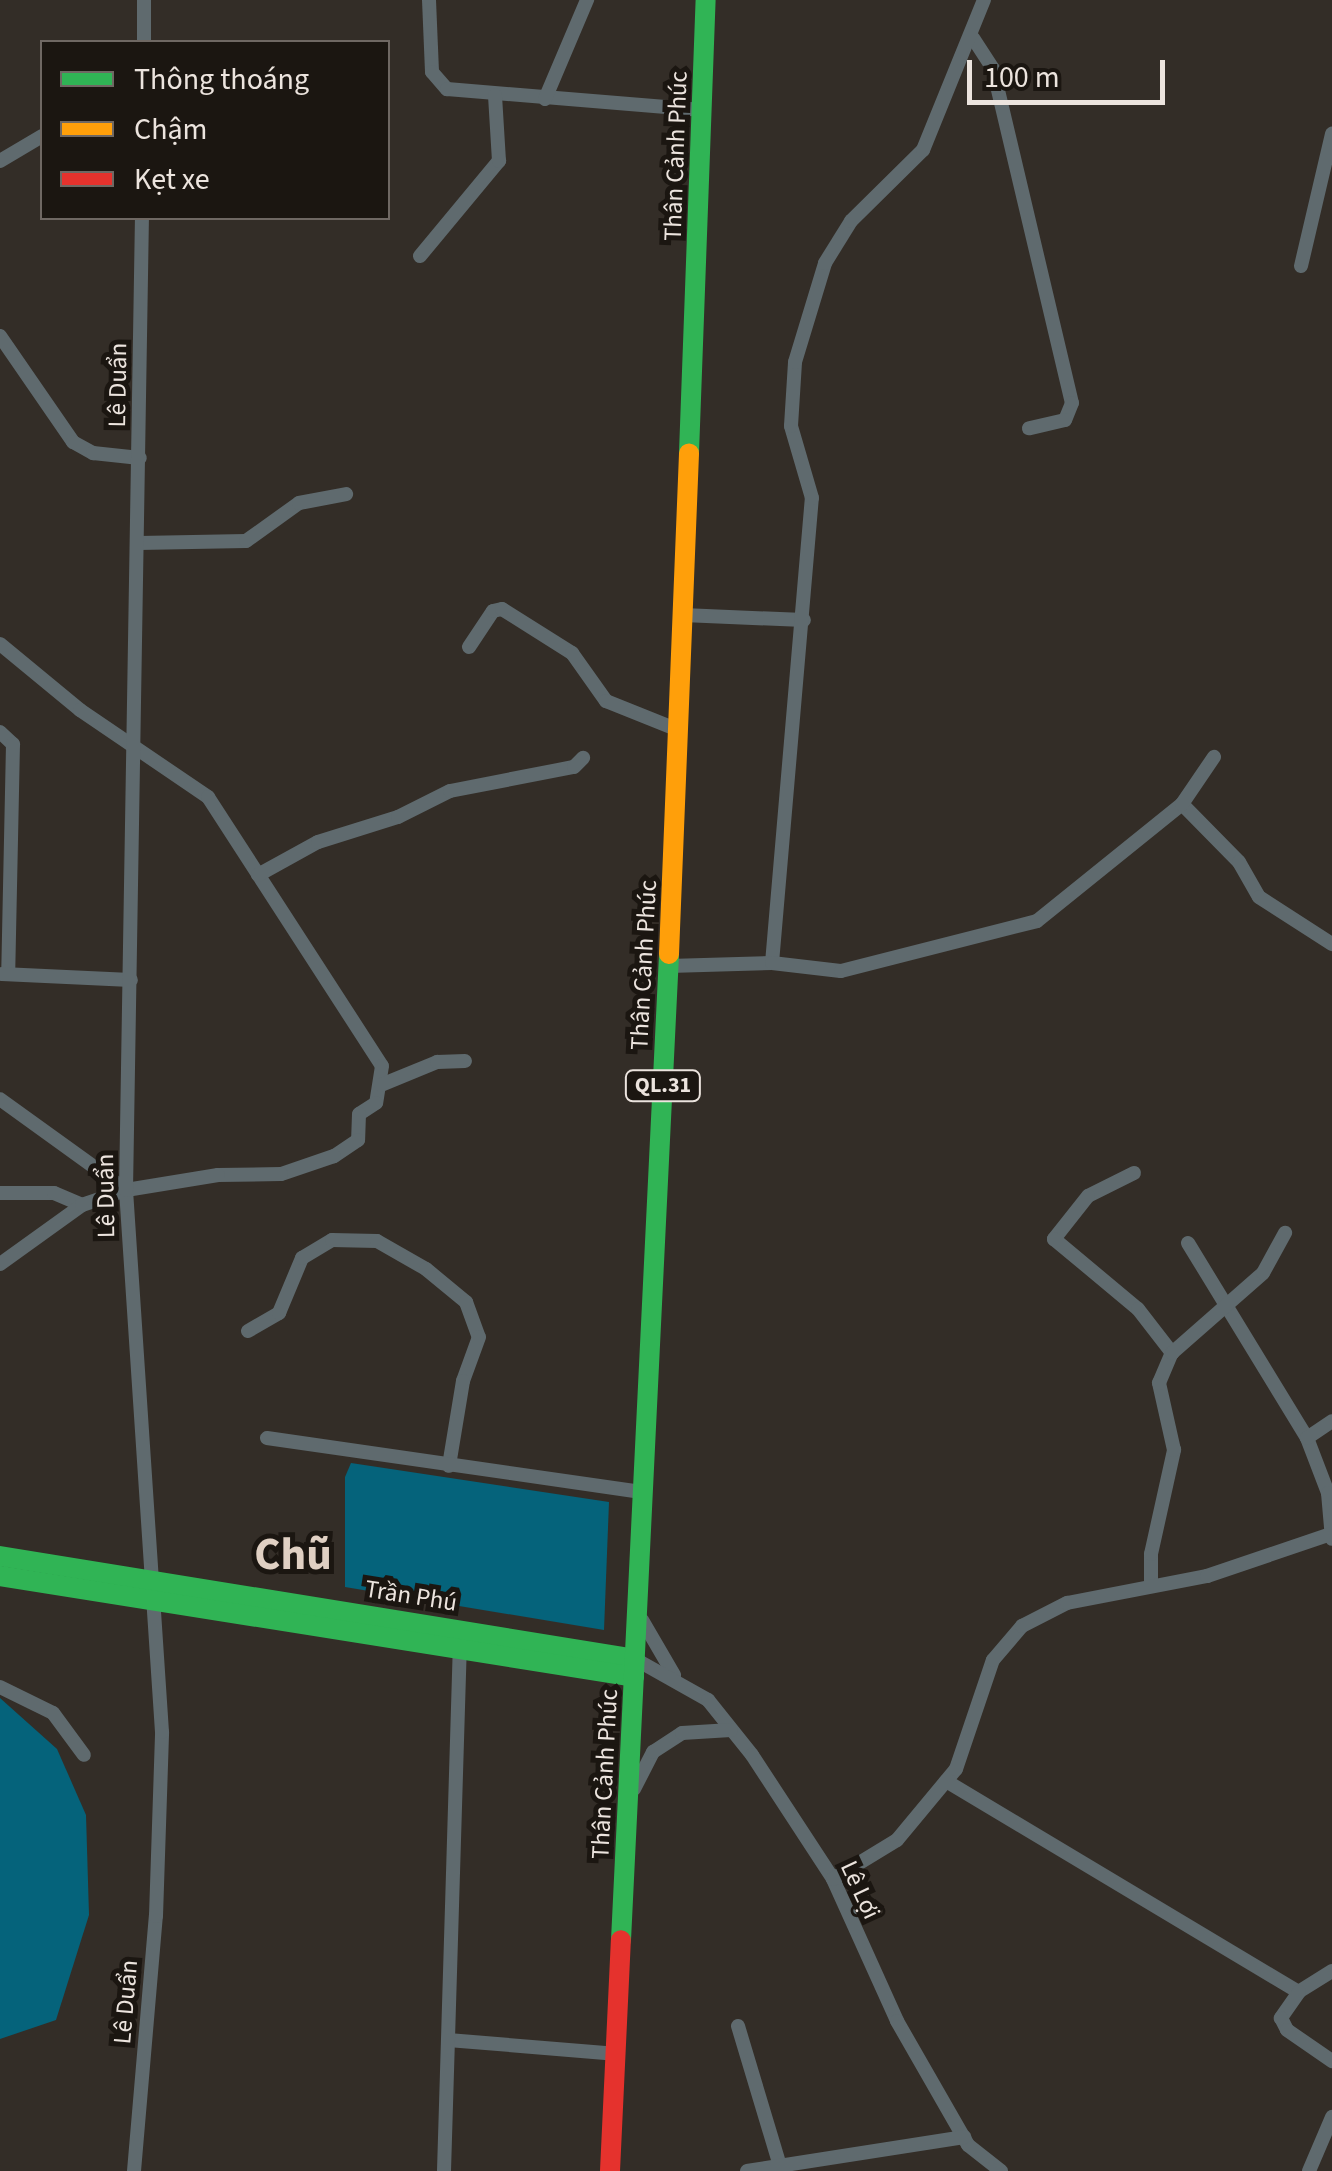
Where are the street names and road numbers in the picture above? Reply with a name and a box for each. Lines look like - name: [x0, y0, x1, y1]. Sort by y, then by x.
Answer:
- street label: Thân Cảnh Phúc: [658, 70, 694, 242]
- street label: Lê Duẩn: [102, 342, 134, 428]
- street label: Thân Cảnh Phúc: [625, 879, 663, 1051]
- road number: QL.31: [623, 1069, 703, 1103]
- street label: Lê Duẩn: [90, 1153, 122, 1239]
- street label: Trần Phú: [363, 1574, 459, 1618]
- street label: Thân Cảnh Phúc: [586, 1688, 624, 1860]
- street label: Lê Lợi: [834, 1856, 886, 1924]
- street label: Lê Duẩn: [107, 1959, 145, 2045]

